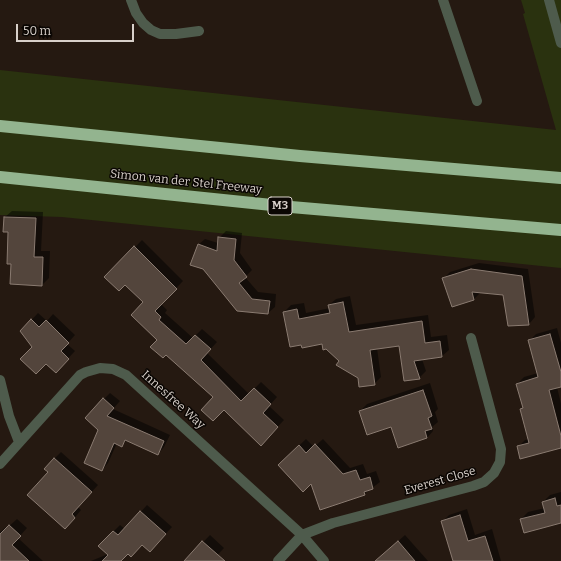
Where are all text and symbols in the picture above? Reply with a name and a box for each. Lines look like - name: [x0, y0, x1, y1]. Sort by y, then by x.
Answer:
- scale bar: [18, 16, 136, 42]
- text: 50 m: [23, 24, 51, 38]
- street label: Simon van der Stel Freeway: [109, 167, 263, 197]
- road number: M3: [268, 197, 292, 215]
- street label: Innesfree Way: [138, 368, 208, 432]
- street label: Everest Close: [403, 464, 477, 498]

